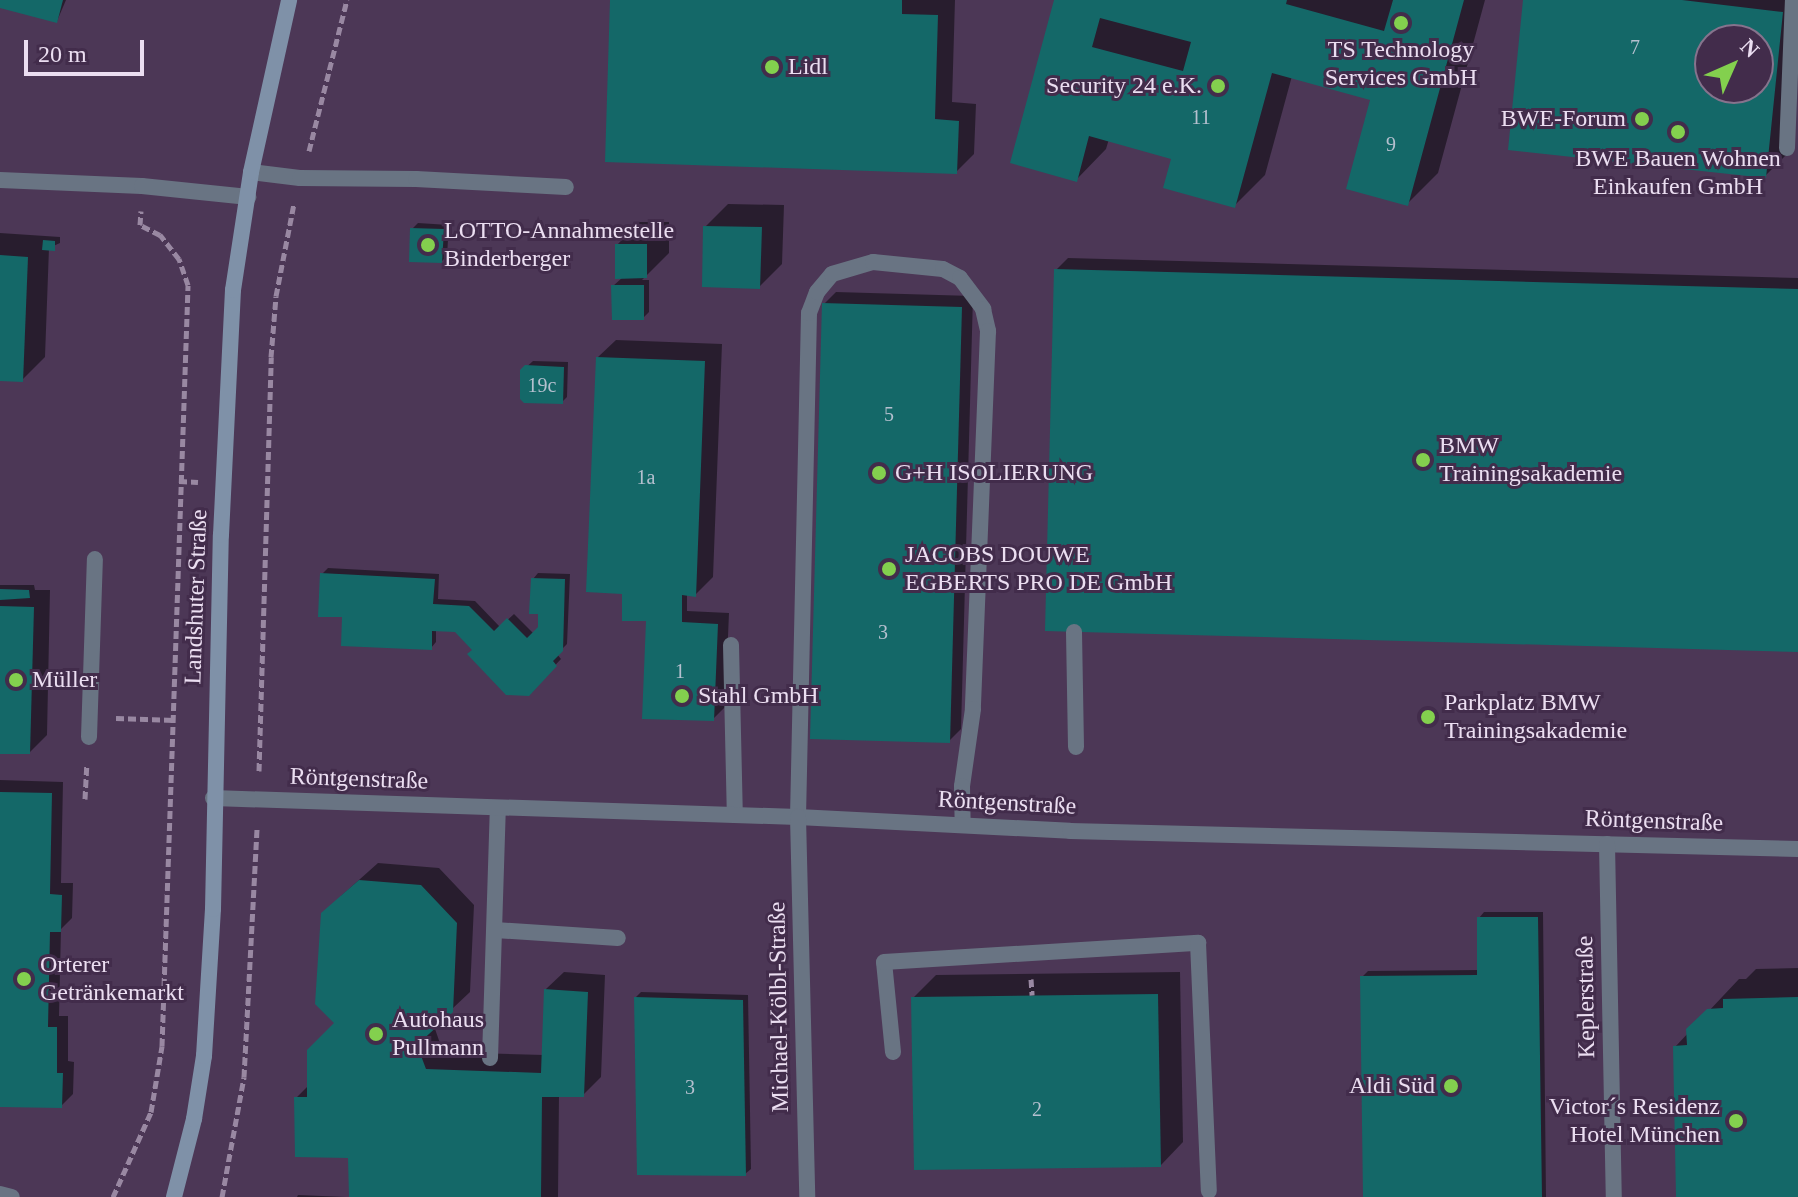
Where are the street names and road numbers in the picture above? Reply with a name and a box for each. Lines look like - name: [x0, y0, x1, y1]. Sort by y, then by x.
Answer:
- street label: Landshuter Straße: [179, 509, 213, 685]
- street label: Röntgenstraße: [289, 762, 429, 796]
- street label: Röntgenstraße: [937, 785, 1077, 821]
- street label: Röntgenstraße: [1584, 804, 1724, 838]
- street label: Michael-Kölbl-Straße: [763, 901, 795, 1113]
- street label: Keplerstraße: [1571, 935, 1601, 1059]

